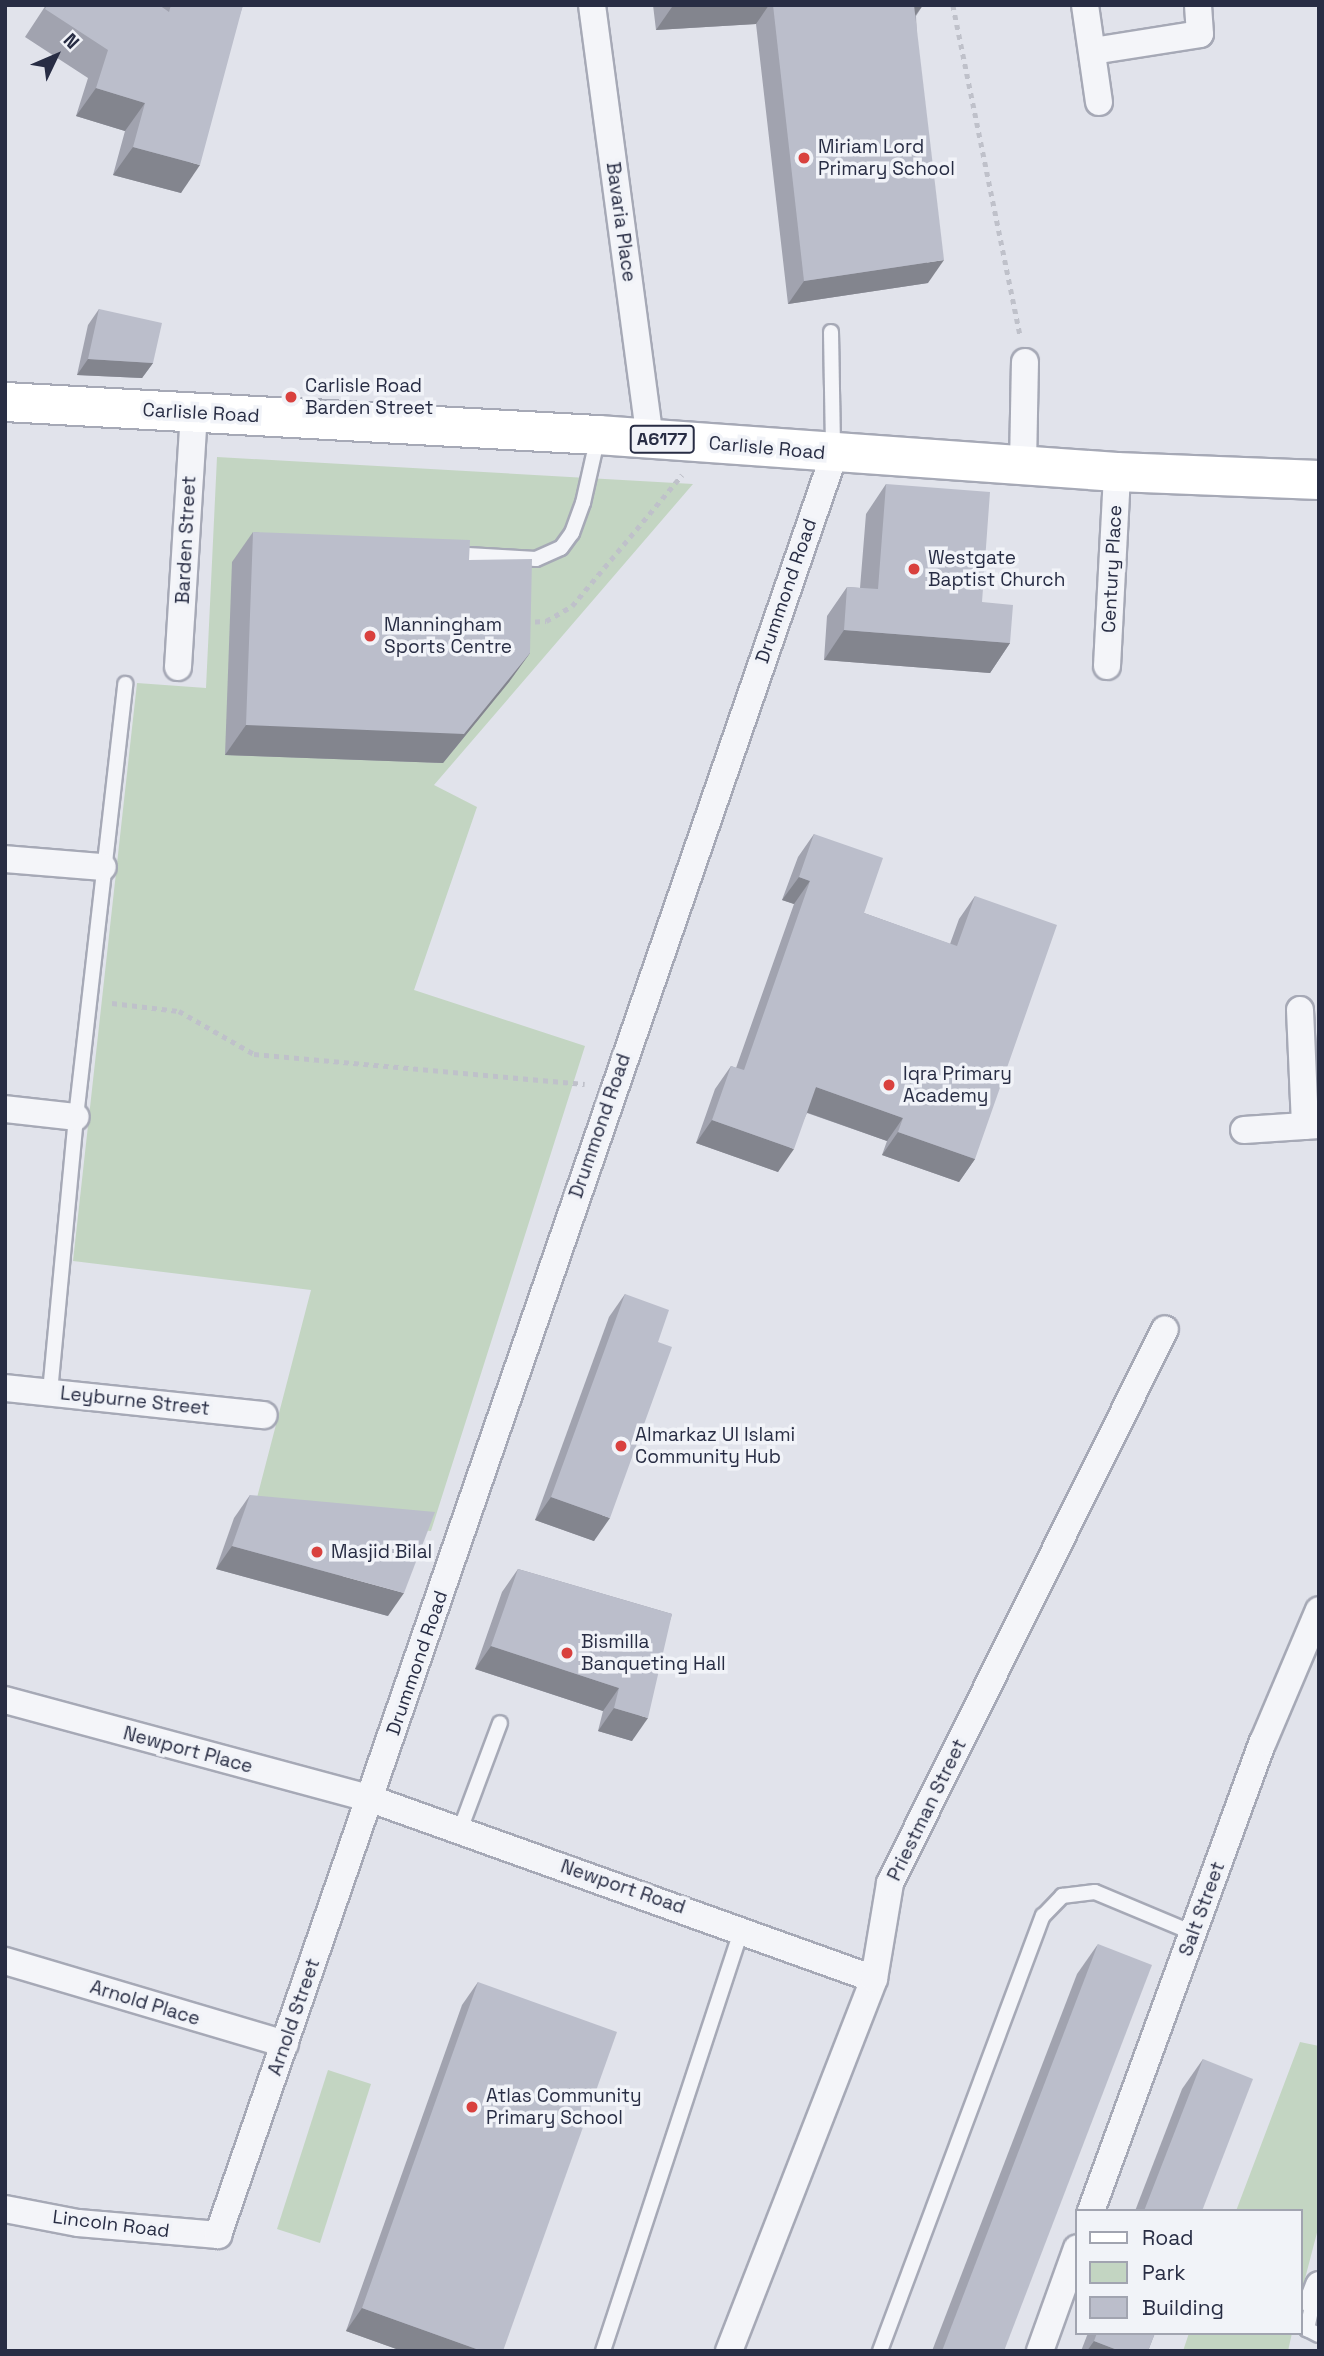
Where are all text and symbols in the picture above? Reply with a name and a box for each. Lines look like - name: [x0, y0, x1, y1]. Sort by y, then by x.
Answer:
- north arrow: [21, 21, 91, 91]
- text: N: [58, 28, 85, 54]
- place label: Miriam Lord Primary School: [818, 136, 955, 180]
- marker: Miriam Lord Primary School: [796, 150, 812, 166]
- street label: Bavaria Place: [601, 161, 641, 283]
- place label: Carlisle Road Barden Street: [305, 375, 433, 419]
- marker: Carlisle Road Barden Street: [283, 389, 299, 405]
- street label: Carlisle Road: [142, 399, 260, 427]
- road number: A6177: [629, 424, 695, 454]
- street label: Carlisle Road: [708, 432, 826, 464]
- street label: Barden Street: [171, 475, 201, 605]
- street label: Century Place: [1097, 504, 1127, 634]
- street label: Drummond Road: [751, 516, 821, 666]
- place label: Westgate Baptist Church: [928, 547, 1065, 591]
- marker: Westgate Baptist Church: [906, 561, 922, 577]
- place label: Manningham Sports Centre: [384, 614, 512, 658]
- marker: Manningham Sports Centre: [362, 628, 378, 644]
- street label: Drummond Road: [565, 1051, 635, 1201]
- place label: Iqra Primary Academy: [903, 1063, 1012, 1107]
- marker: Iqra Primary Academy: [881, 1077, 897, 1093]
- street label: Leyburne Street: [59, 1382, 211, 1420]
- place label: Almarkaz Ul Islami Community Hub: [635, 1424, 795, 1468]
- marker: Almarkaz Ul Islami Community Hub: [613, 1438, 629, 1454]
- place label: Masjid Bilal: [331, 1541, 432, 1563]
- marker: Masjid Bilal: [309, 1544, 325, 1560]
- street label: Drummond Road: [382, 1588, 452, 1738]
- place label: Bismilla Banqueting Hall: [581, 1631, 726, 1675]
- marker: Bismilla Banqueting Hall: [559, 1645, 575, 1661]
- street label: Newport Place: [121, 1722, 255, 1778]
- street label: Priestman Street: [883, 1735, 971, 1885]
- street label: Newport Road: [558, 1855, 688, 1919]
- street label: Salt Street: [1174, 1859, 1230, 1959]
- street label: Arnold Street: [263, 1955, 325, 2079]
- street label: Arnold Place: [87, 1975, 203, 2031]
- place label: Atlas Community Primary School: [486, 2085, 642, 2129]
- marker: Atlas Community Primary School: [464, 2099, 480, 2115]
- street label: Lincoln Road: [51, 2206, 171, 2242]
- legend: [1076, 2209, 1303, 2335]
- text: Road: [1142, 2224, 1194, 2251]
- text: Park: [1142, 2259, 1186, 2286]
- text: Building: [1142, 2294, 1224, 2321]

